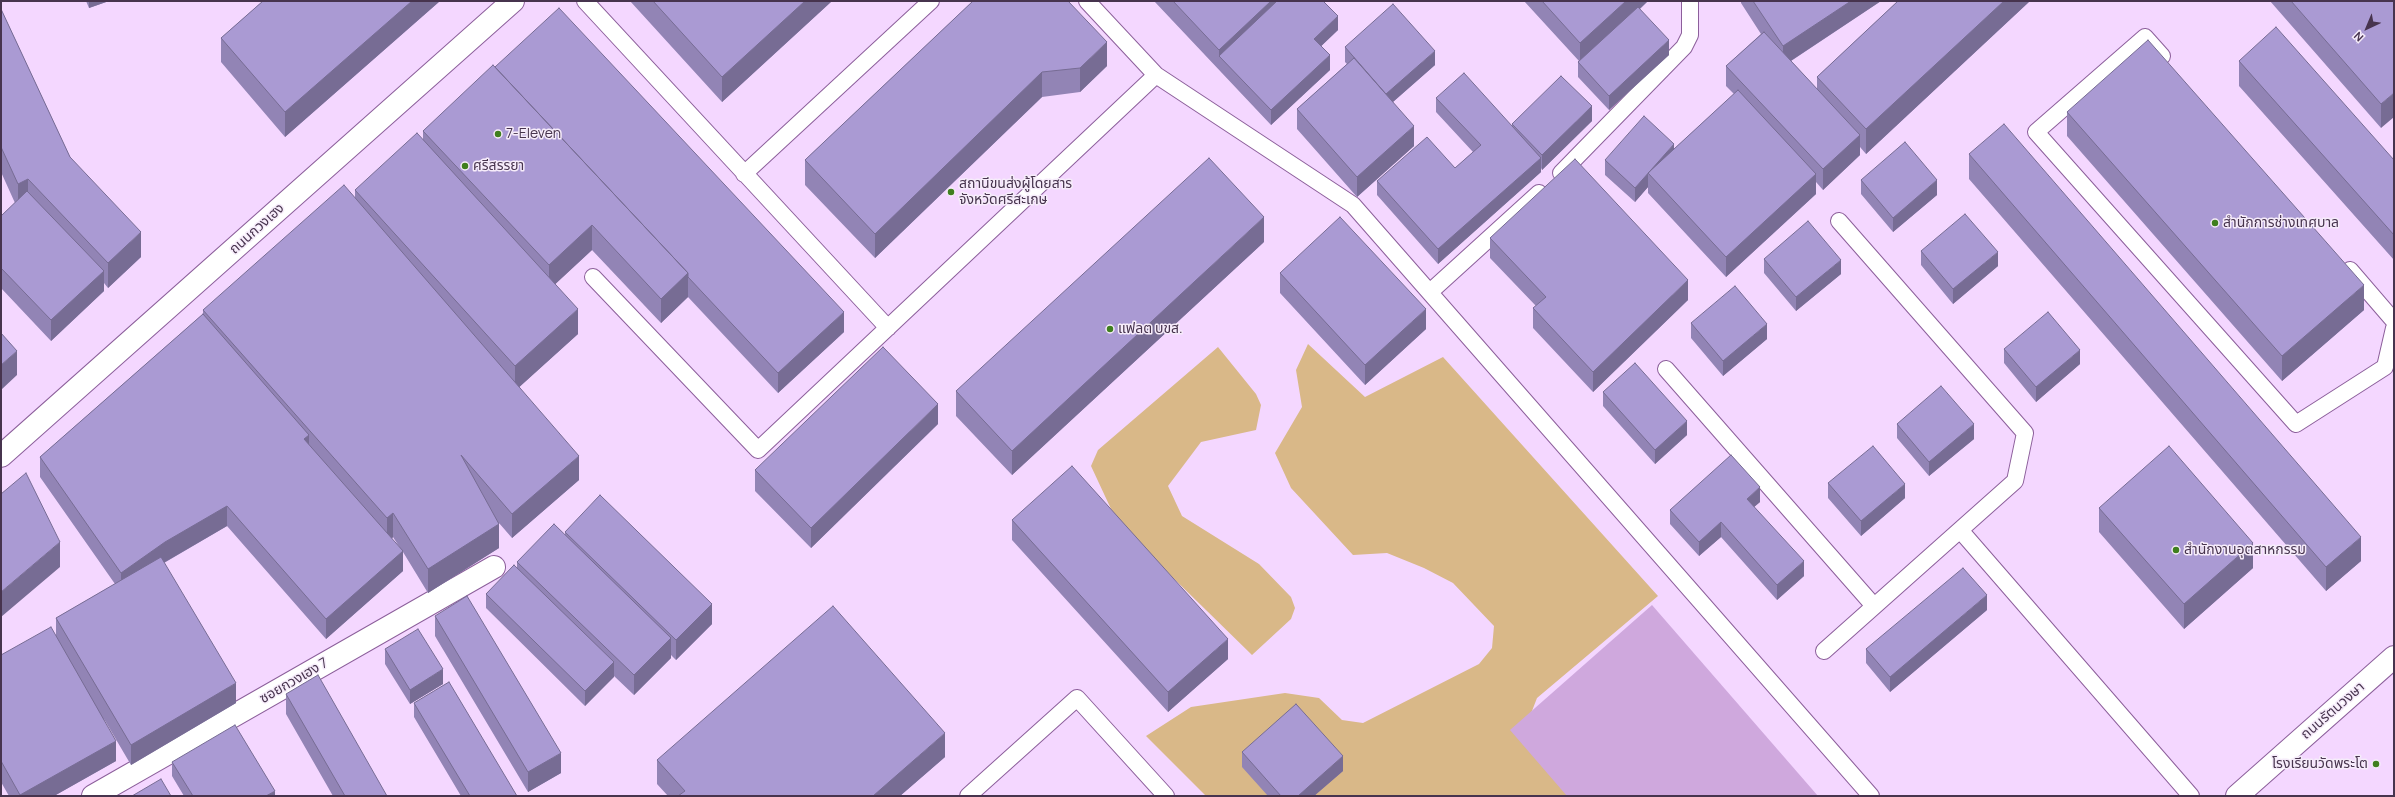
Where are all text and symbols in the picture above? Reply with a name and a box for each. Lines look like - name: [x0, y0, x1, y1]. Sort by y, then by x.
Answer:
- north arrow: [2347, 8, 2387, 48]
- text: N: [2350, 29, 2366, 45]
- place label: 7-Eleven: [506, 126, 561, 142]
- marker: 7-Eleven: [493, 129, 503, 139]
- place label: ศรีสรรยา: [473, 158, 524, 174]
- marker: ศรีสรรยา: [460, 161, 470, 171]
- place label: สถานีขนส่งผู้โดยสาร จังหวัดศรีสะเกษ: [959, 176, 1072, 208]
- marker: สถานีขนส่งผู้โดยสาร จังหวัดศรีสะเกษ: [946, 187, 956, 197]
- street label: ถนนกวงเฮง: [226, 200, 288, 258]
- place label: สำนักการช่างเทศบาล: [2223, 215, 2339, 231]
- marker: สำนักการช่างเทศบาล: [2210, 218, 2220, 228]
- place label: แฟลต บขส.: [1118, 321, 1183, 337]
- marker: แฟลต บขส.: [1105, 324, 1115, 334]
- place label: สำนักงานอุตสาหกรรม: [2184, 542, 2306, 558]
- marker: สำนักงานอุตสาหกรรม: [2171, 545, 2181, 555]
- street label: ซอยกวงเฮง 7: [257, 655, 331, 707]
- street label: ถนนรัตนวงษา: [2298, 679, 2368, 743]
- place label: โรงเรียนวัดพระโต: [2272, 756, 2368, 772]
- marker: โรงเรียนวัดพระโต: [2371, 759, 2381, 769]

